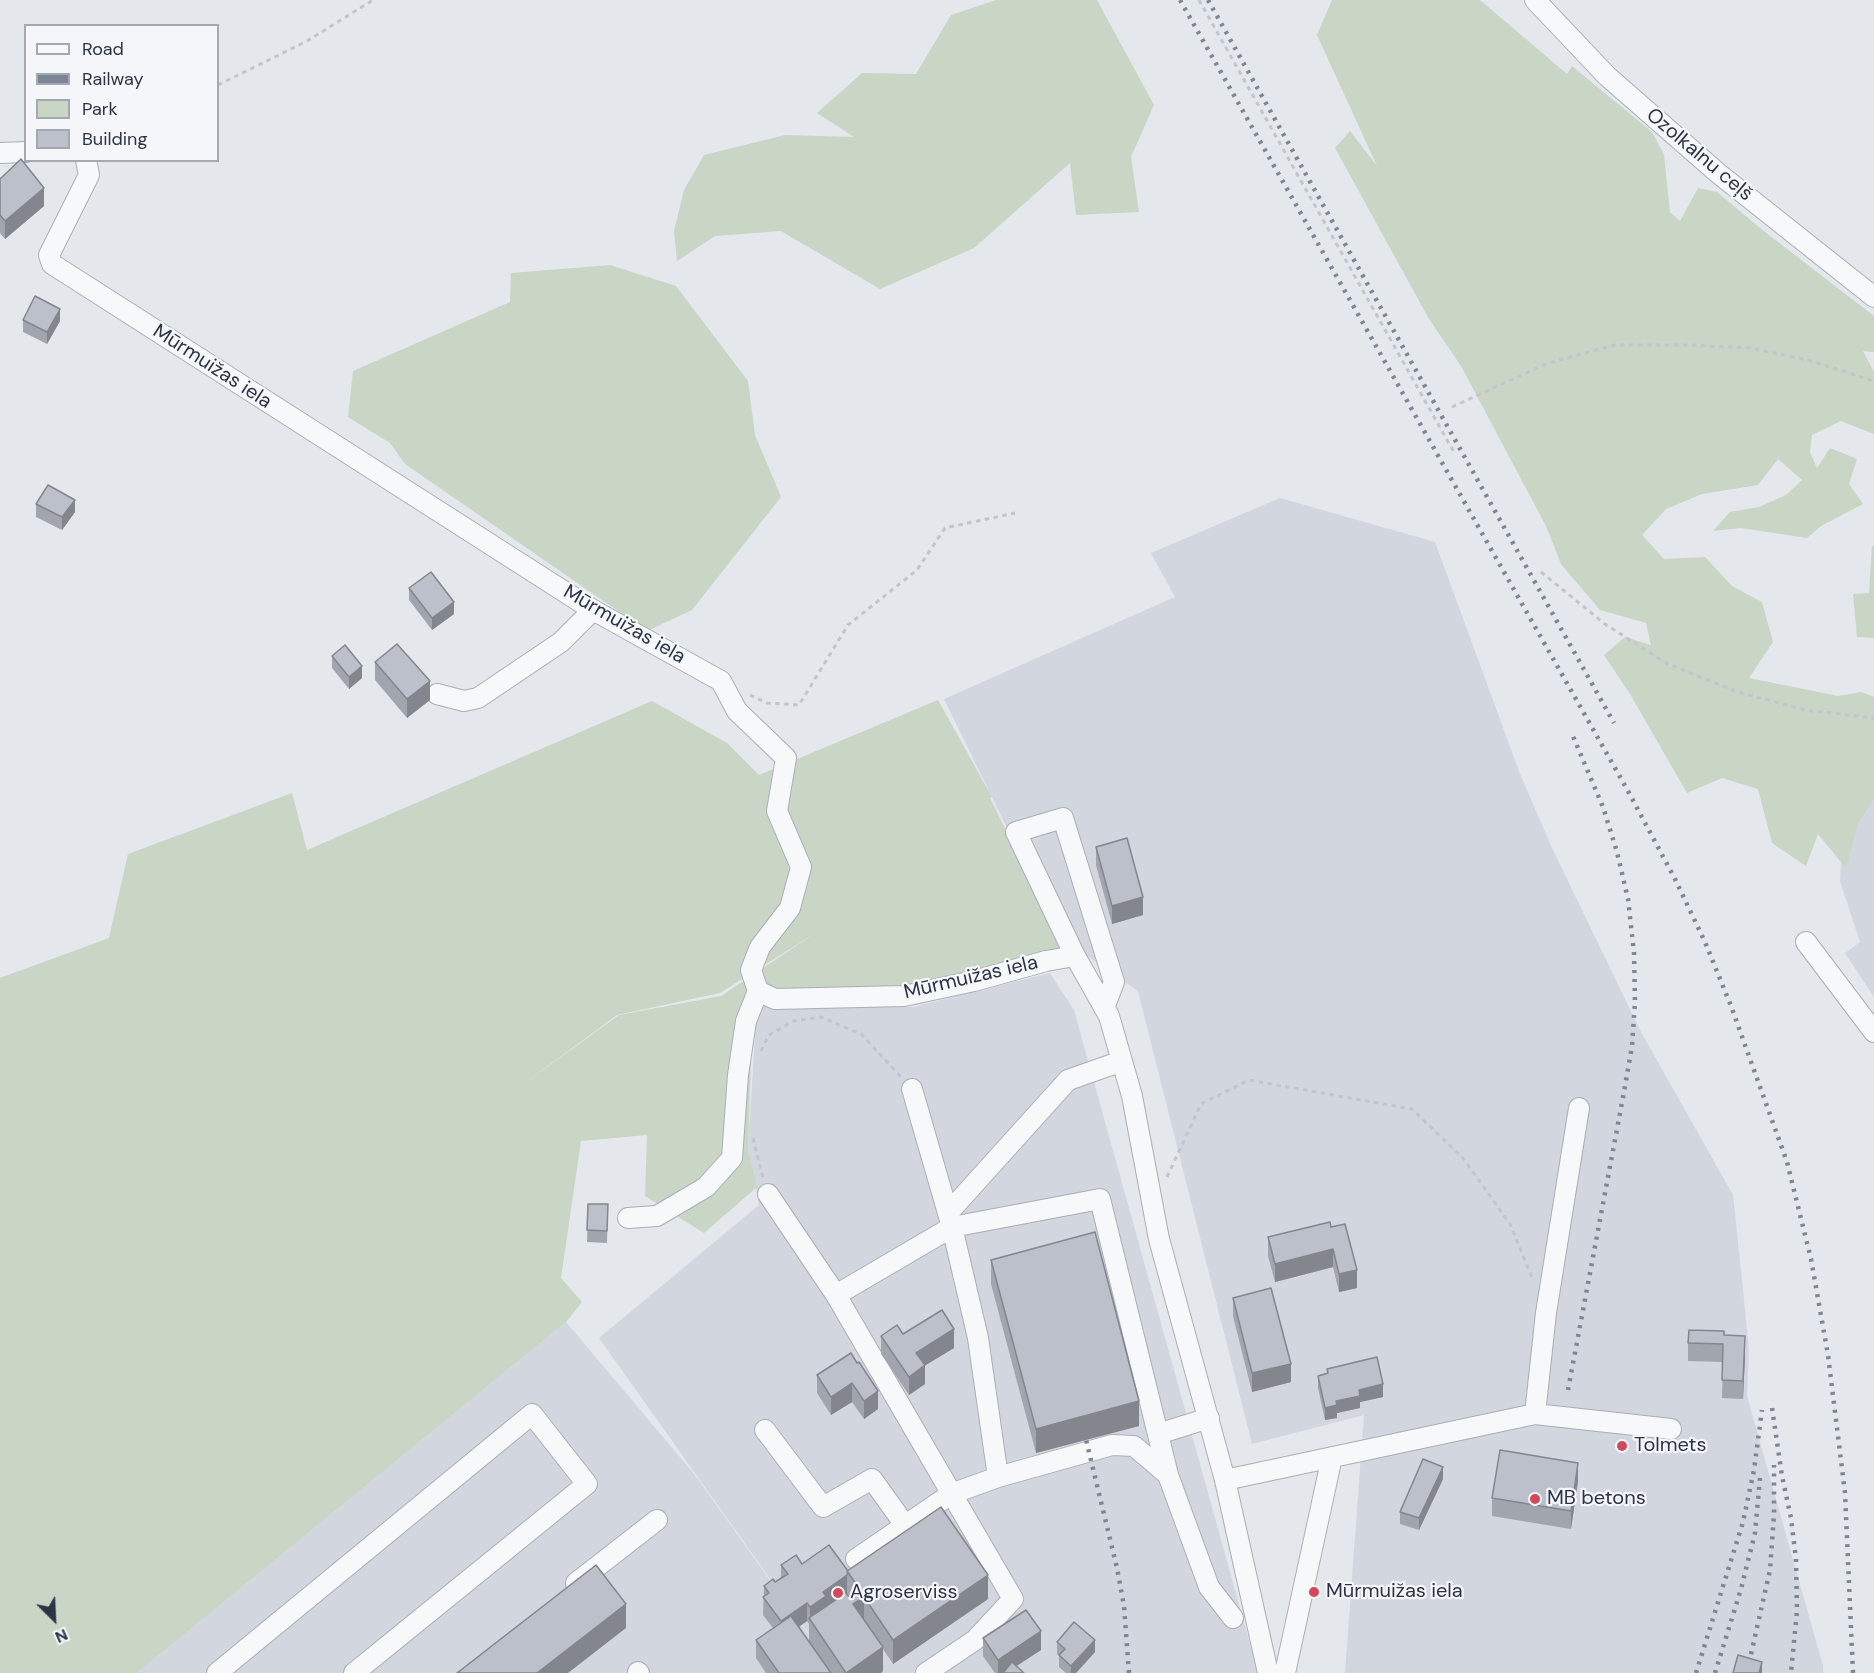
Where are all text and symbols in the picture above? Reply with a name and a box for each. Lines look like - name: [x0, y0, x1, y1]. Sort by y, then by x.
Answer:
- legend: [24, 24, 219, 162]
- text: Road: [82, 37, 124, 61]
- text: Railway: [82, 67, 144, 91]
- text: Park: [82, 97, 118, 121]
- street label: Ozolkalnu ceļš: [1641, 103, 1757, 207]
- text: Building: [82, 127, 147, 151]
- street label: Mūrmuižas iela: [148, 320, 276, 414]
- street label: Mūrmuižas iela: [559, 580, 689, 670]
- street label: Mūrmuižas iela: [902, 951, 1040, 1005]
- place label: Tolmets: [1634, 1434, 1706, 1458]
- marker: Tolmets: [1615, 1439, 1629, 1453]
- place label: MB betons: [1547, 1487, 1646, 1511]
- marker: MB betons: [1528, 1492, 1542, 1506]
- place label: Mūrmuižas iela: [1326, 1580, 1463, 1604]
- place label: Agroserviss: [850, 1581, 958, 1605]
- marker: Mūrmuižas iela: [1307, 1585, 1321, 1599]
- marker: Agroserviss: [831, 1586, 845, 1600]
- north arrow: [24, 1589, 84, 1649]
- text: N: [52, 1624, 71, 1648]

